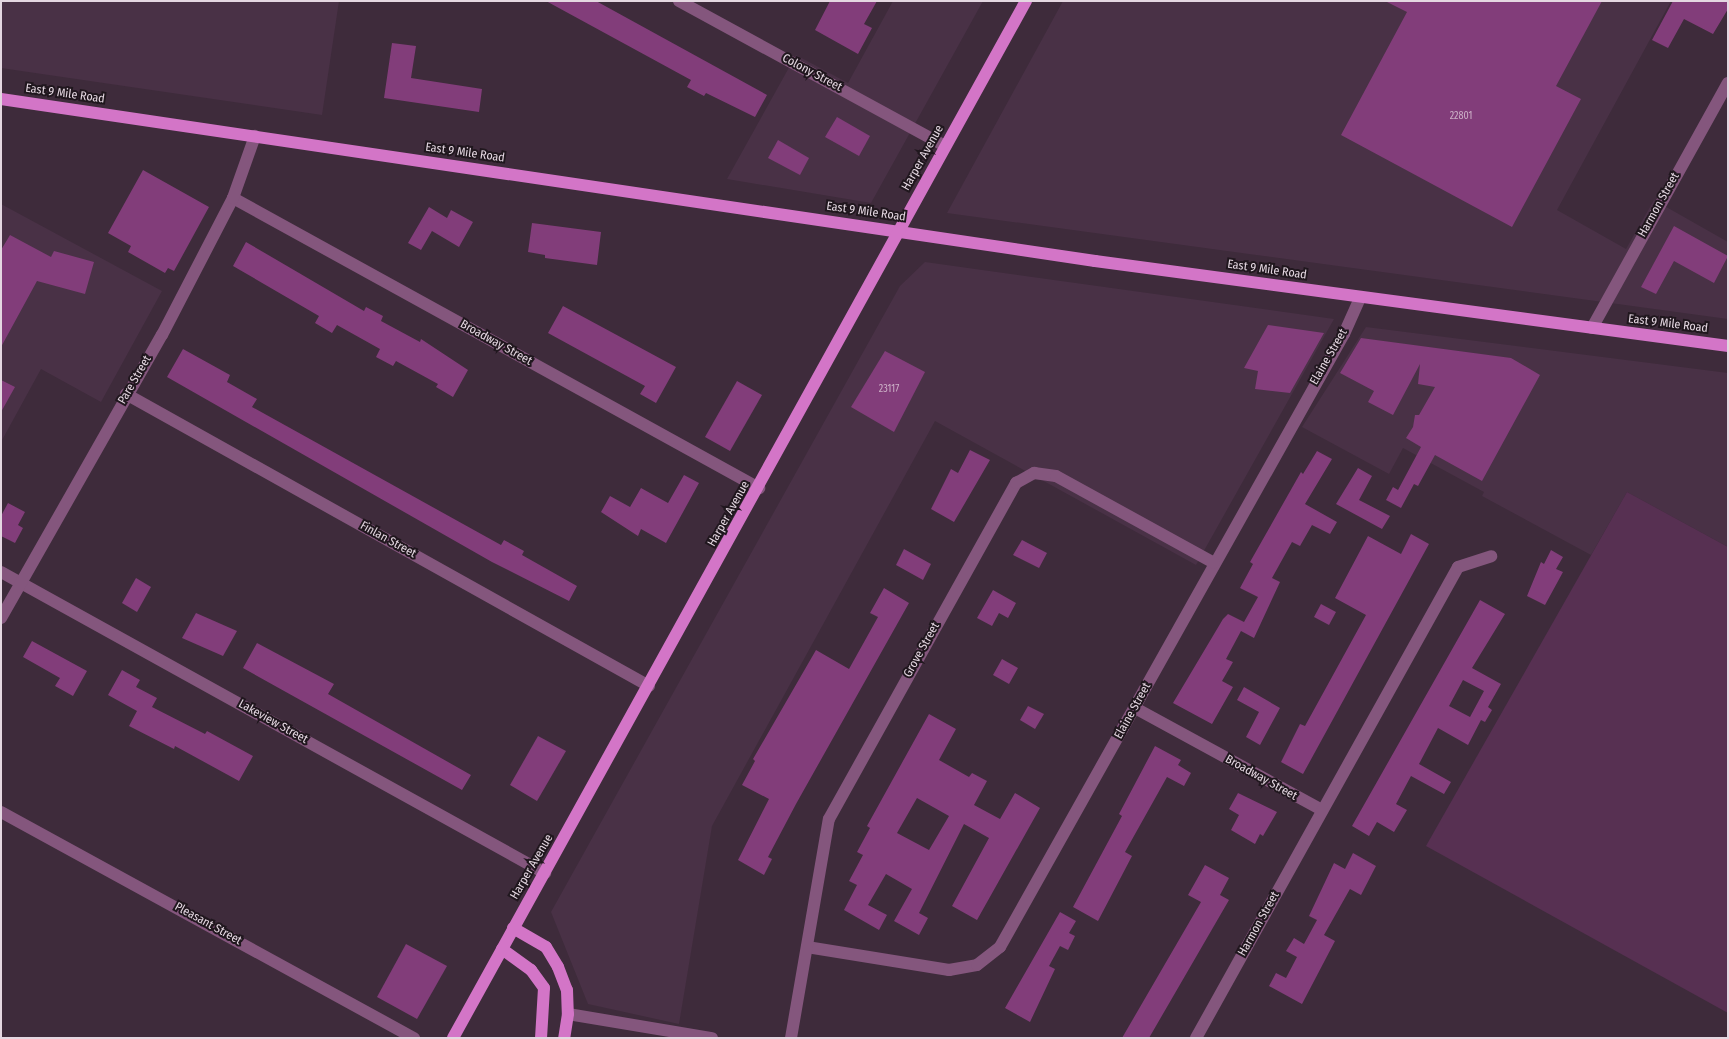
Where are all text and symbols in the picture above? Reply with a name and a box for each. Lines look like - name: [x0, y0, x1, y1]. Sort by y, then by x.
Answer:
- street label: Colony Street: [780, 51, 844, 95]
- street label: East 9 Mile Road: [24, 81, 106, 107]
- house number: 22801: [1450, 111, 1472, 123]
- street label: Harper Avenue: [899, 123, 947, 193]
- street label: East 9 Mile Road: [424, 140, 506, 166]
- street label: Harmon Street: [1635, 170, 1683, 240]
- street label: East 9 Mile Road: [825, 199, 907, 225]
- street label: East 9 Mile Road: [1226, 257, 1308, 283]
- street label: East 9 Mile Road: [1627, 312, 1709, 336]
- street label: Broadway Street: [458, 317, 534, 369]
- street label: Elaine Street: [1307, 326, 1351, 388]
- street label: Pare Street: [115, 353, 155, 407]
- house number: 23117: [879, 384, 899, 396]
- street label: Harper Avenue: [705, 479, 753, 549]
- street label: Finlan Street: [357, 519, 419, 561]
- street label: Grove Street: [901, 620, 943, 680]
- street label: Elaine Street: [1112, 680, 1154, 742]
- street label: Lakeview Street: [236, 697, 310, 747]
- street label: Broadway Street: [1223, 752, 1299, 804]
- street label: Harper Avenue: [508, 832, 556, 902]
- street label: Harmon Street: [1235, 889, 1283, 959]
- street label: Pleasant Street: [172, 900, 244, 948]

